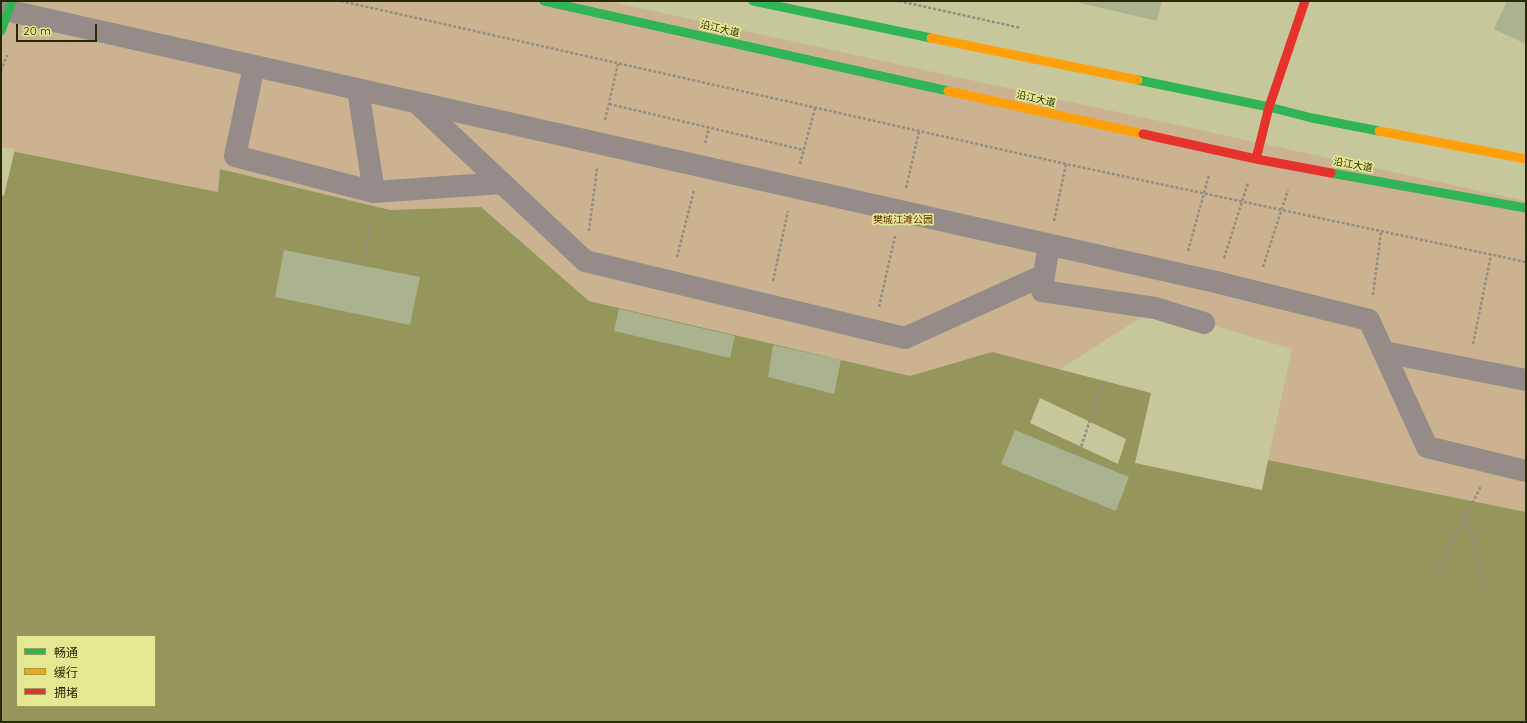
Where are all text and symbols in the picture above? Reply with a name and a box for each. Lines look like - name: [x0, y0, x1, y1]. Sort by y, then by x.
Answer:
- scale bar: [18, 16, 99, 42]
- street label: 沿江大道: [699, 19, 741, 39]
- text: 20 m: [23, 23, 51, 38]
- street label: 沿江大道: [1015, 89, 1057, 109]
- street label: 沿江大道: [1332, 156, 1374, 174]
- park label: 樊城江滩公园: [873, 214, 933, 226]
- legend: [16, 635, 156, 707]
- text: 畅通: [54, 645, 78, 660]
- text: 缓行: [54, 665, 78, 680]
- text: 拥堵: [54, 685, 78, 700]

